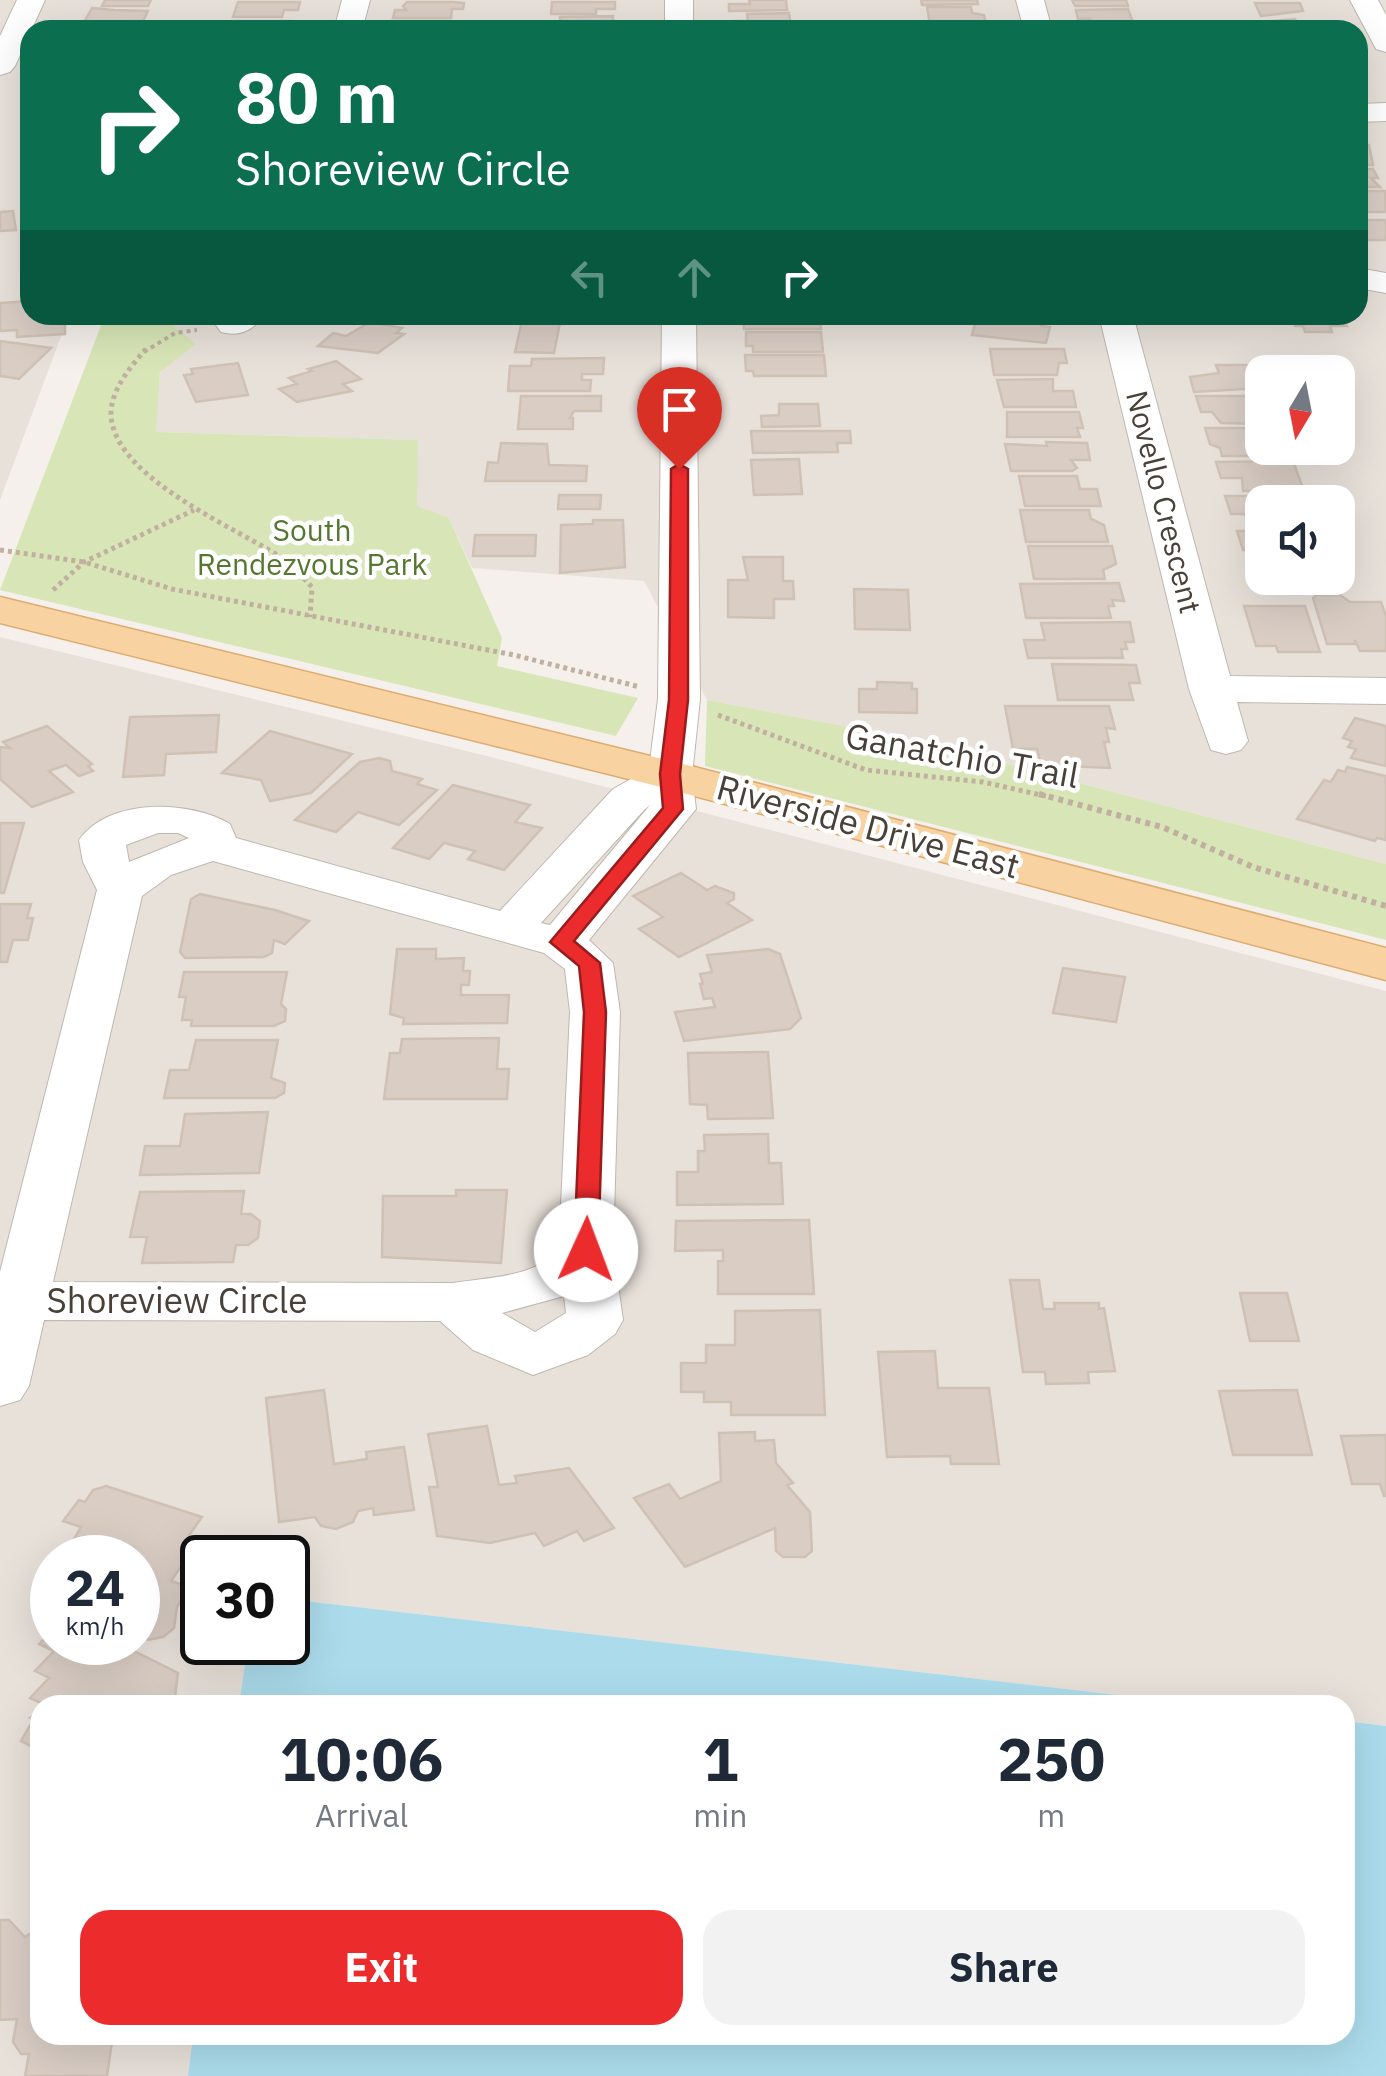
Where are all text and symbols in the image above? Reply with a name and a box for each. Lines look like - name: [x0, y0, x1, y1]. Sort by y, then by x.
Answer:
- text: 80 m: [235, 51, 398, 142]
- icon: right: [70, 60, 200, 190]
- text: Shoreview Circle: [235, 139, 571, 197]
- icon: left: [562, 250, 617, 305]
- icon: ahead: [667, 250, 722, 305]
- icon: right: [772, 250, 827, 305]
- north arrow: [1245, 355, 1355, 465]
- map controls: [1245, 355, 1355, 595]
- pin: [637, 367, 722, 470]
- icon: arrive: [652, 382, 707, 437]
- street label: Novello Crescent: [1118, 386, 1211, 617]
- button: sound: [1245, 485, 1355, 595]
- park label: South Rendezvous Park: [197, 510, 428, 583]
- street label: Ganatchio Trail: [842, 712, 1082, 798]
- street label: Riverside Drive East: [712, 764, 1025, 889]
- position arrow: [534, 1198, 638, 1302]
- street label: Shoreview Circle: [46, 1277, 308, 1323]
- speed limit sign: 30: [180, 1535, 310, 1665]
- text: 24: [65, 1555, 125, 1620]
- text: km/h: [66, 1609, 124, 1642]
- text: 10:06: [280, 1719, 444, 1798]
- text: 1: [702, 1719, 738, 1798]
- text: 250: [997, 1719, 1105, 1798]
- text: Arrival: [315, 1794, 408, 1836]
- text: min: [693, 1794, 747, 1836]
- text: m: [1037, 1794, 1065, 1836]
- button: Exit: [80, 1910, 683, 2025]
- button: Share: [703, 1910, 1305, 2025]

